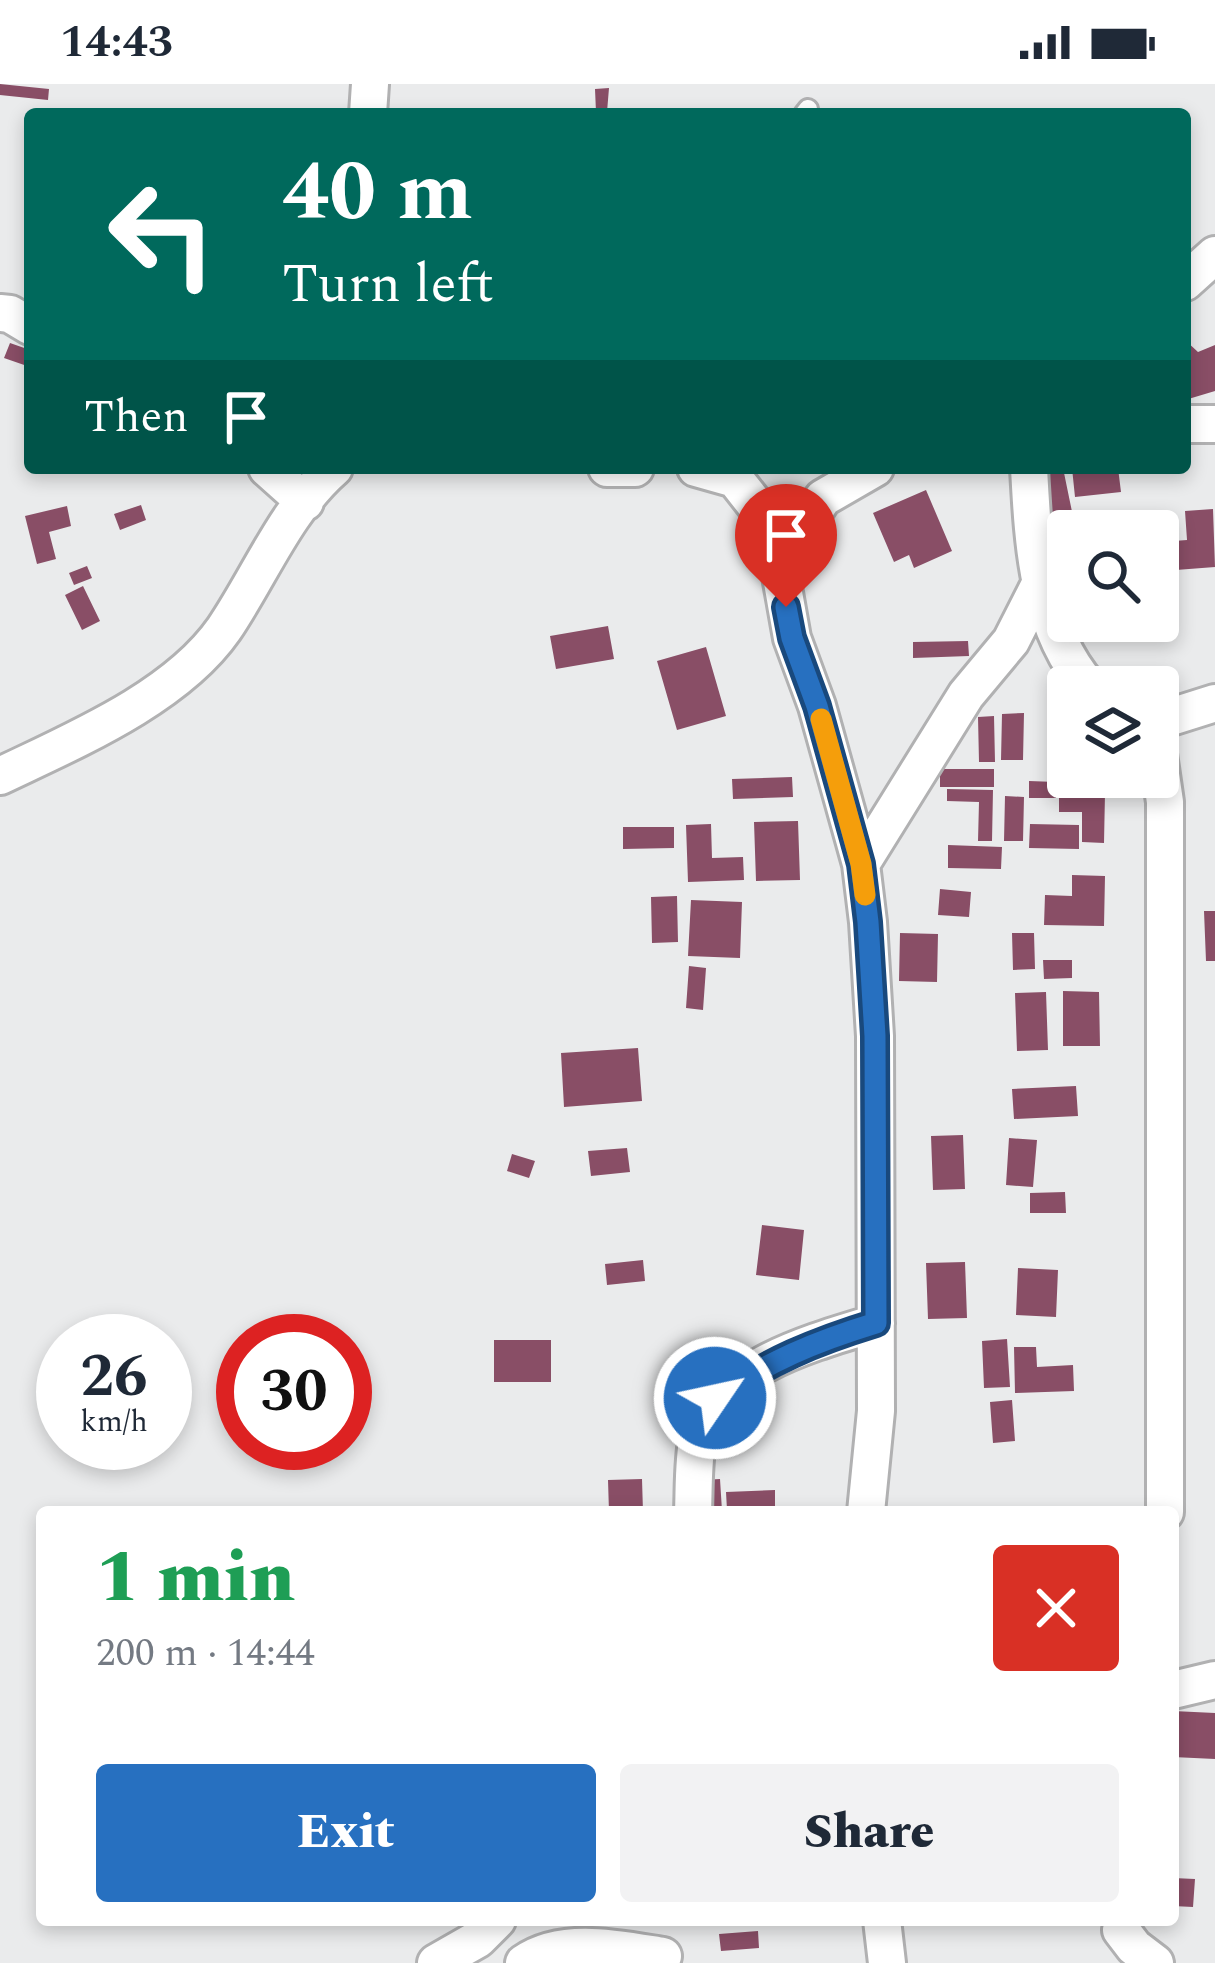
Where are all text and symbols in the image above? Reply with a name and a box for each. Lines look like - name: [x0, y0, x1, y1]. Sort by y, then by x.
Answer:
- text: 14:43: [60, 8, 173, 77]
- text: 40 m: [282, 129, 473, 257]
- icon: left: [84, 156, 240, 312]
- text: Turn left: [282, 244, 494, 326]
- text: Then: [84, 383, 189, 452]
- icon: arrive: [213, 384, 279, 450]
- pin: [735, 484, 837, 607]
- icon: arrive: [753, 502, 819, 568]
- map controls: [1047, 510, 1179, 798]
- button: search: [1047, 510, 1179, 642]
- button: layers: [1047, 666, 1179, 798]
- speed limit sign: 30: [216, 1314, 372, 1470]
- text: 26: [80, 1331, 148, 1423]
- position arrow: [652, 1335, 778, 1461]
- text: km/h: [80, 1399, 148, 1445]
- text: 1 min: [96, 1524, 295, 1633]
- button: close: [993, 1545, 1119, 1671]
- text: 200 m · 14:44: [96, 1624, 315, 1683]
- button: Exit: [96, 1764, 596, 1902]
- button: Share: [620, 1764, 1119, 1902]

